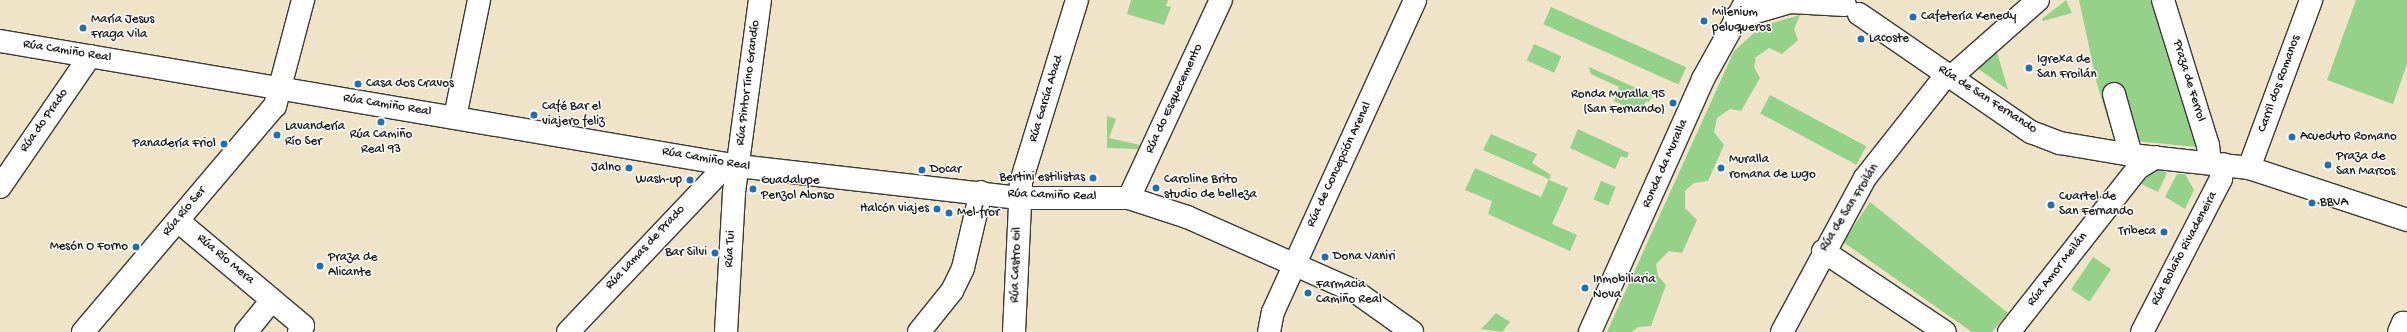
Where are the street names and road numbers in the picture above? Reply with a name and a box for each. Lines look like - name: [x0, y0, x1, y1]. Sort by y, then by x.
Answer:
- street label: Rúa Pintor Tino Grandío: [734, 19, 764, 147]
- street label: Carril dos Romanos: [2255, 33, 2305, 135]
- street label: Rúa Camiño Real: [22, 37, 112, 67]
- street label: Praza de Ferrol: [2168, 38, 2208, 124]
- street label: Rúa do Esquecemento: [1143, 42, 1207, 156]
- street label: Rúa García Abad: [1026, 54, 1068, 144]
- street label: Rúa de San Fernando: [1935, 62, 2039, 138]
- street label: Rúa do Prado: [17, 86, 73, 156]
- street label: Rúa Camiño Real: [342, 91, 432, 121]
- street label: Rúa de Concepción Arenal: [1304, 100, 1376, 230]
- street label: Ronda da Muralla: [1639, 117, 1693, 211]
- street label: Rúa Camiño Real: [661, 145, 751, 175]
- street label: Rúa de San Froilán: [1817, 161, 1883, 255]
- street label: Rúa Río Ser: [160, 184, 210, 240]
- street label: Rúa Camiño Real: [1007, 187, 1097, 205]
- street label: Rúa Bolaño Rivadeneira: [2148, 189, 2222, 309]
- street label: Rúa Lamas de Prado: [603, 202, 689, 294]
- street label: Rúa Castro Gil: [1008, 227, 1026, 303]
- street label: Rúa Tui: [722, 230, 740, 268]
- street label: Rúa Amor Meilán: [2024, 230, 2092, 310]
- street label: Rúa Río Mera: [193, 231, 257, 289]

